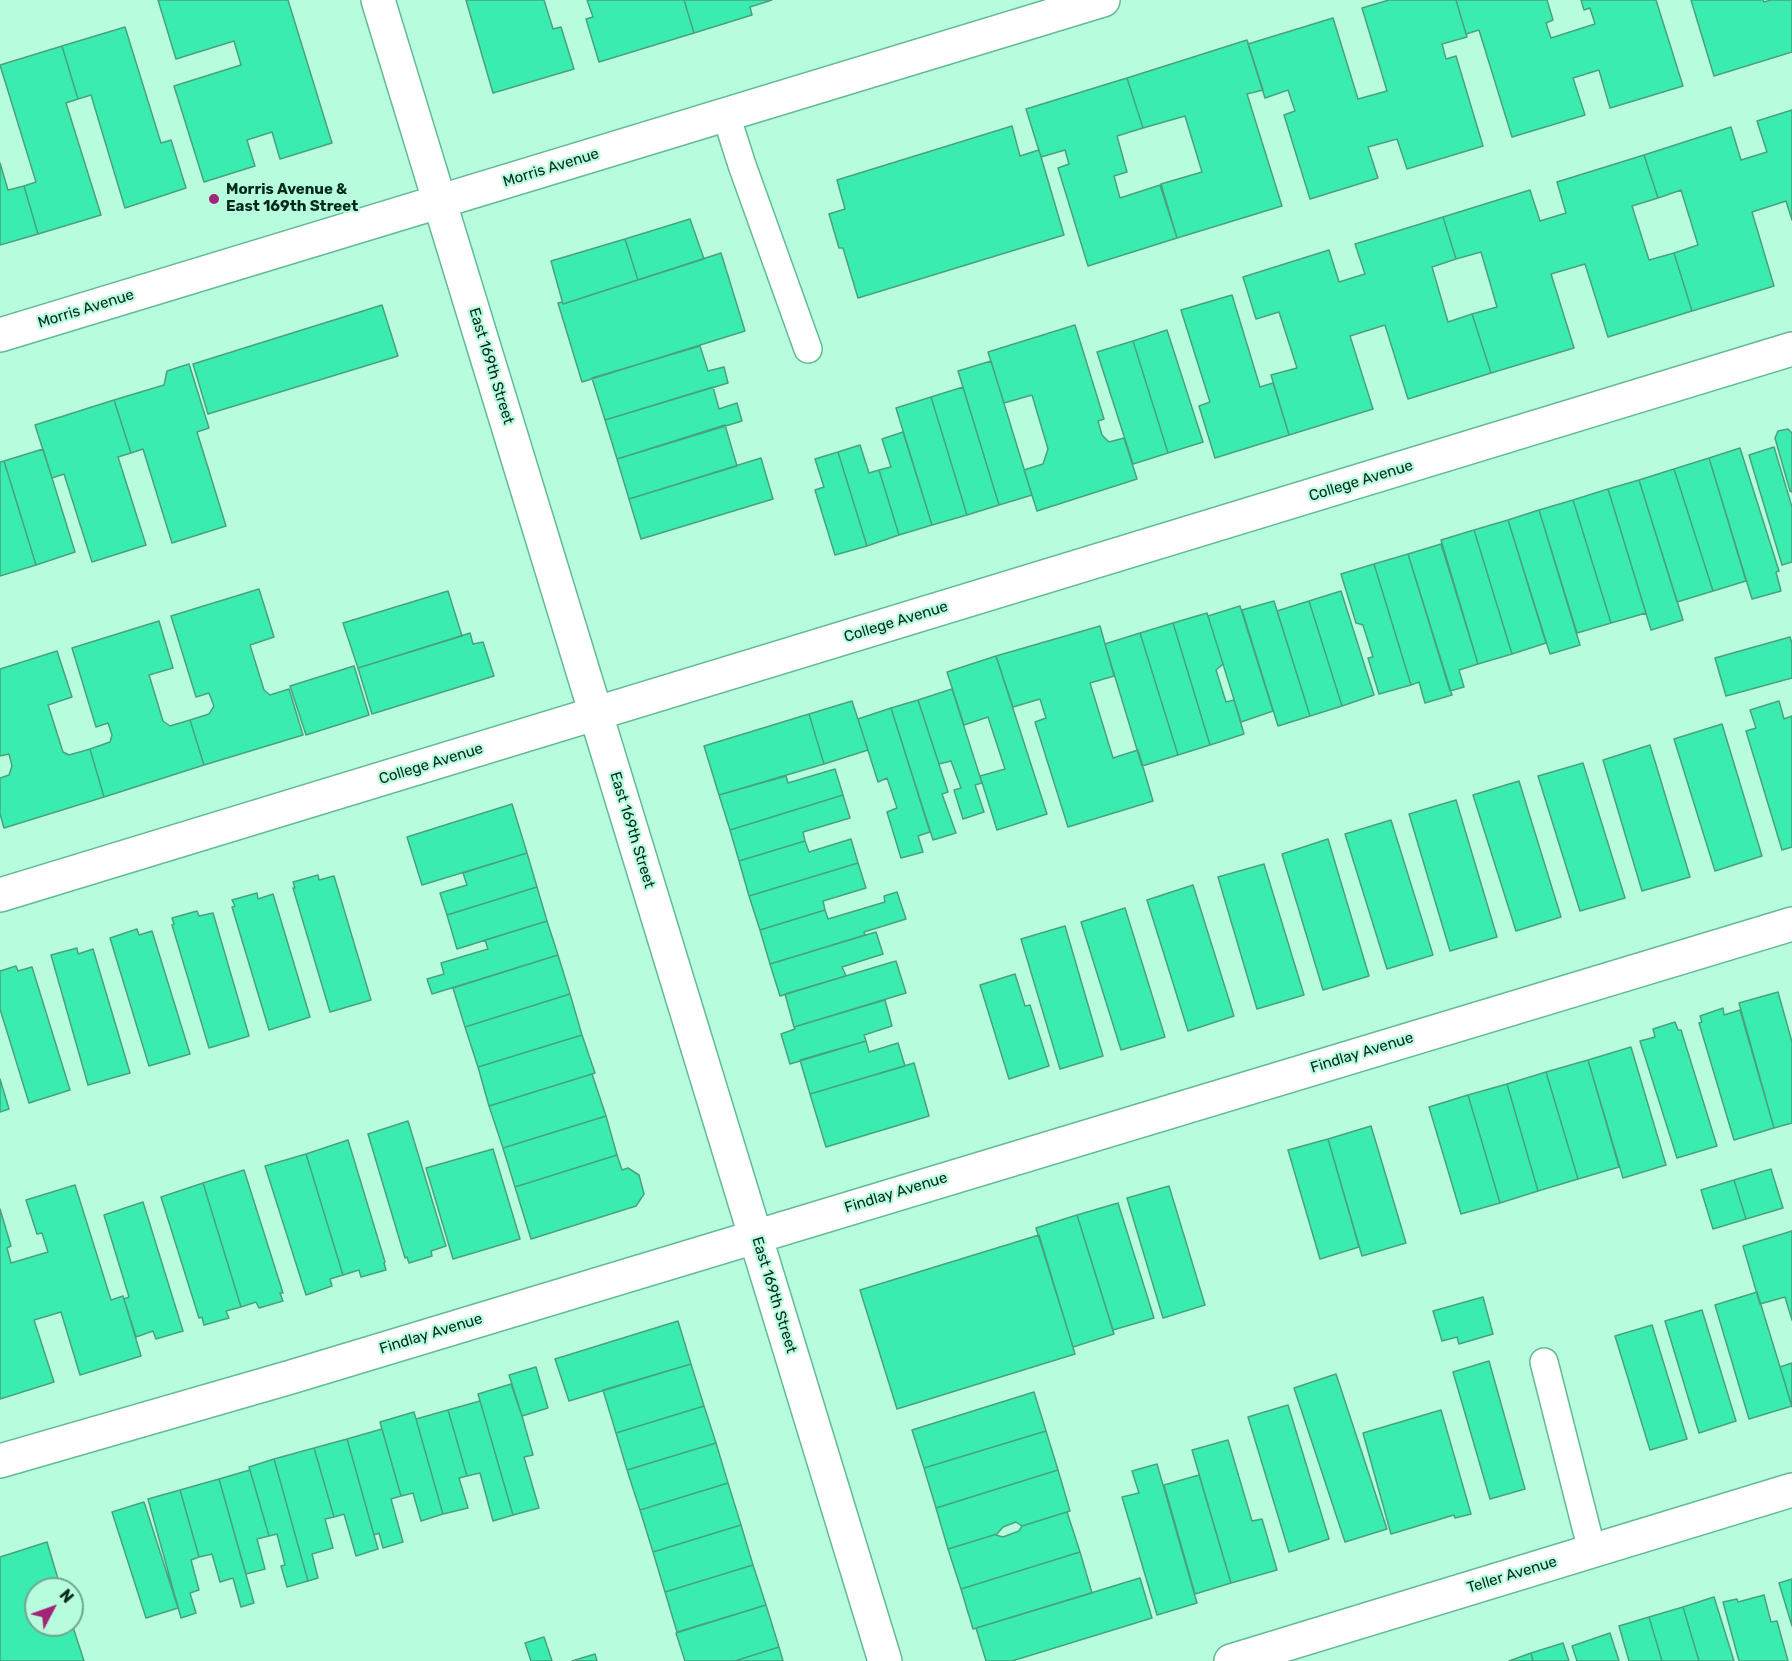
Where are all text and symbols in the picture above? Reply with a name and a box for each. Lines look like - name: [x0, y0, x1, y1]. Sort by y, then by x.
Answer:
- street label: Morris Avenue: [501, 145, 601, 191]
- place label: Morris Avenue & East 169th Street: [226, 181, 358, 216]
- marker: Morris Avenue & East 169th Street: [207, 192, 221, 206]
- street label: Morris Avenue: [36, 286, 136, 332]
- street label: East 169th Street: [465, 306, 517, 426]
- street label: College Avenue: [1307, 457, 1415, 505]
- street label: College Avenue: [842, 598, 950, 646]
- street label: College Avenue: [377, 740, 485, 788]
- street label: East 169th Street: [606, 770, 658, 890]
- street label: Findlay Avenue: [1308, 1029, 1416, 1077]
- street label: Findlay Avenue: [842, 1169, 950, 1217]
- street label: East 169th Street: [748, 1235, 800, 1355]
- street label: Findlay Avenue: [377, 1310, 485, 1358]
- street label: Teller Avenue: [1465, 1553, 1559, 1597]
- north arrow: [24, 1577, 84, 1637]
- text: N: [56, 1586, 77, 1607]

